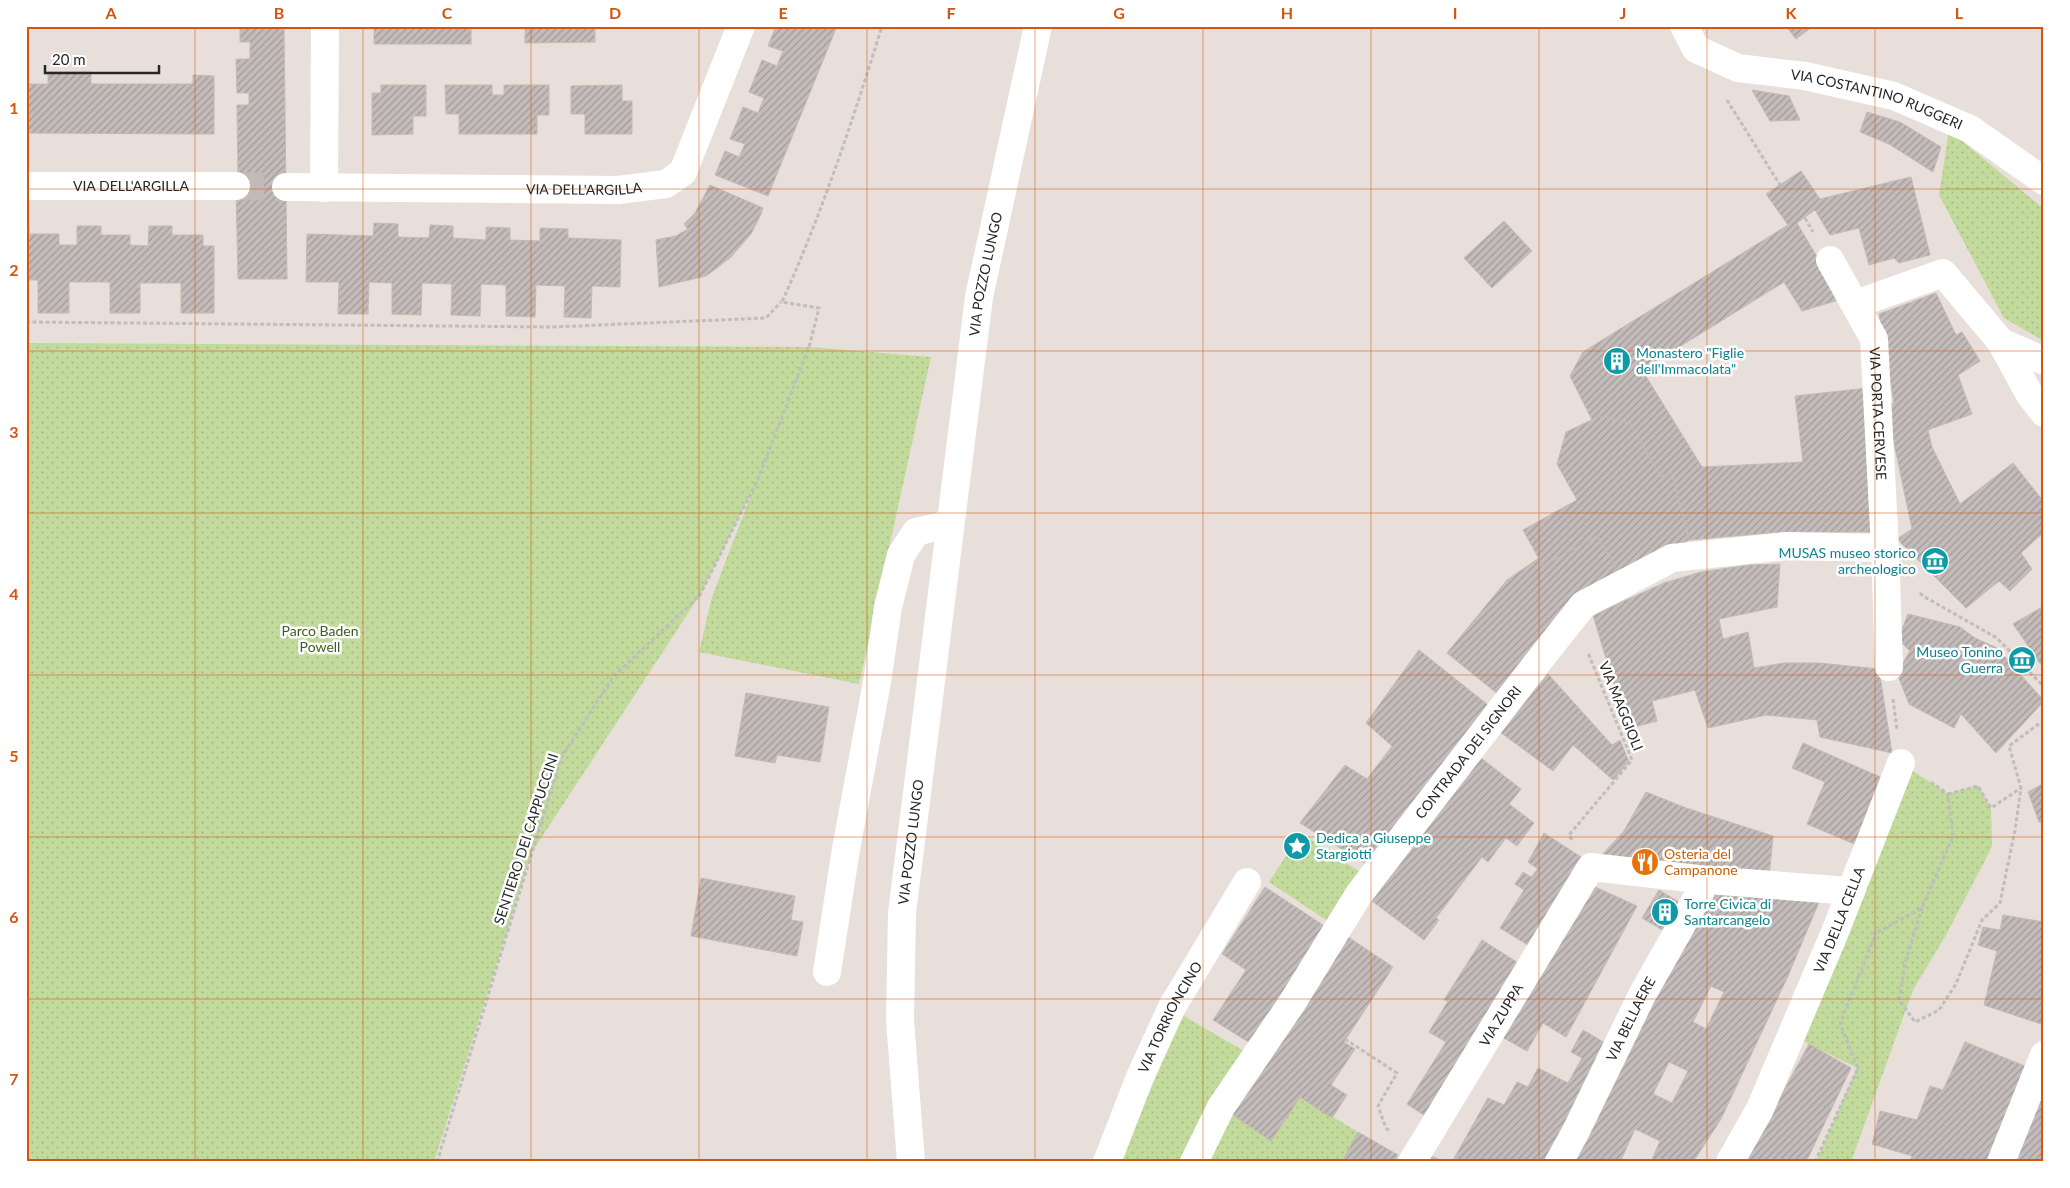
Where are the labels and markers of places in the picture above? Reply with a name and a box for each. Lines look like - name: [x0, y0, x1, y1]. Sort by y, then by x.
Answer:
- place label: Monastero "Figlie dell'Immacolata": [1636, 344, 1744, 377]
- building icon: Monastero "Figlie dell'Immacolata": [1602, 346, 1632, 376]
- place label: MUSAS museo storico archeologico: [1778, 544, 1916, 577]
- museum icon: MUSAS museo storico archeologico: [1920, 546, 1950, 576]
- place label: Museo Tonino Guerra: [1916, 643, 2003, 676]
- museum icon: Museo Tonino Guerra: [2007, 645, 2037, 675]
- place label: Dedica a Giuseppe Stargiotti: [1316, 829, 1431, 862]
- place icon: Dedica a Giuseppe Stargiotti: [1282, 831, 1312, 861]
- place label: Osteria del Campanone: [1664, 845, 1738, 878]
- restaurant icon: Osteria del Campanone: [1630, 847, 1660, 877]
- place label: Torre Civica di Santarcangelo: [1684, 895, 1771, 928]
- building icon: Torre Civica di Santarcangelo: [1650, 897, 1680, 927]

